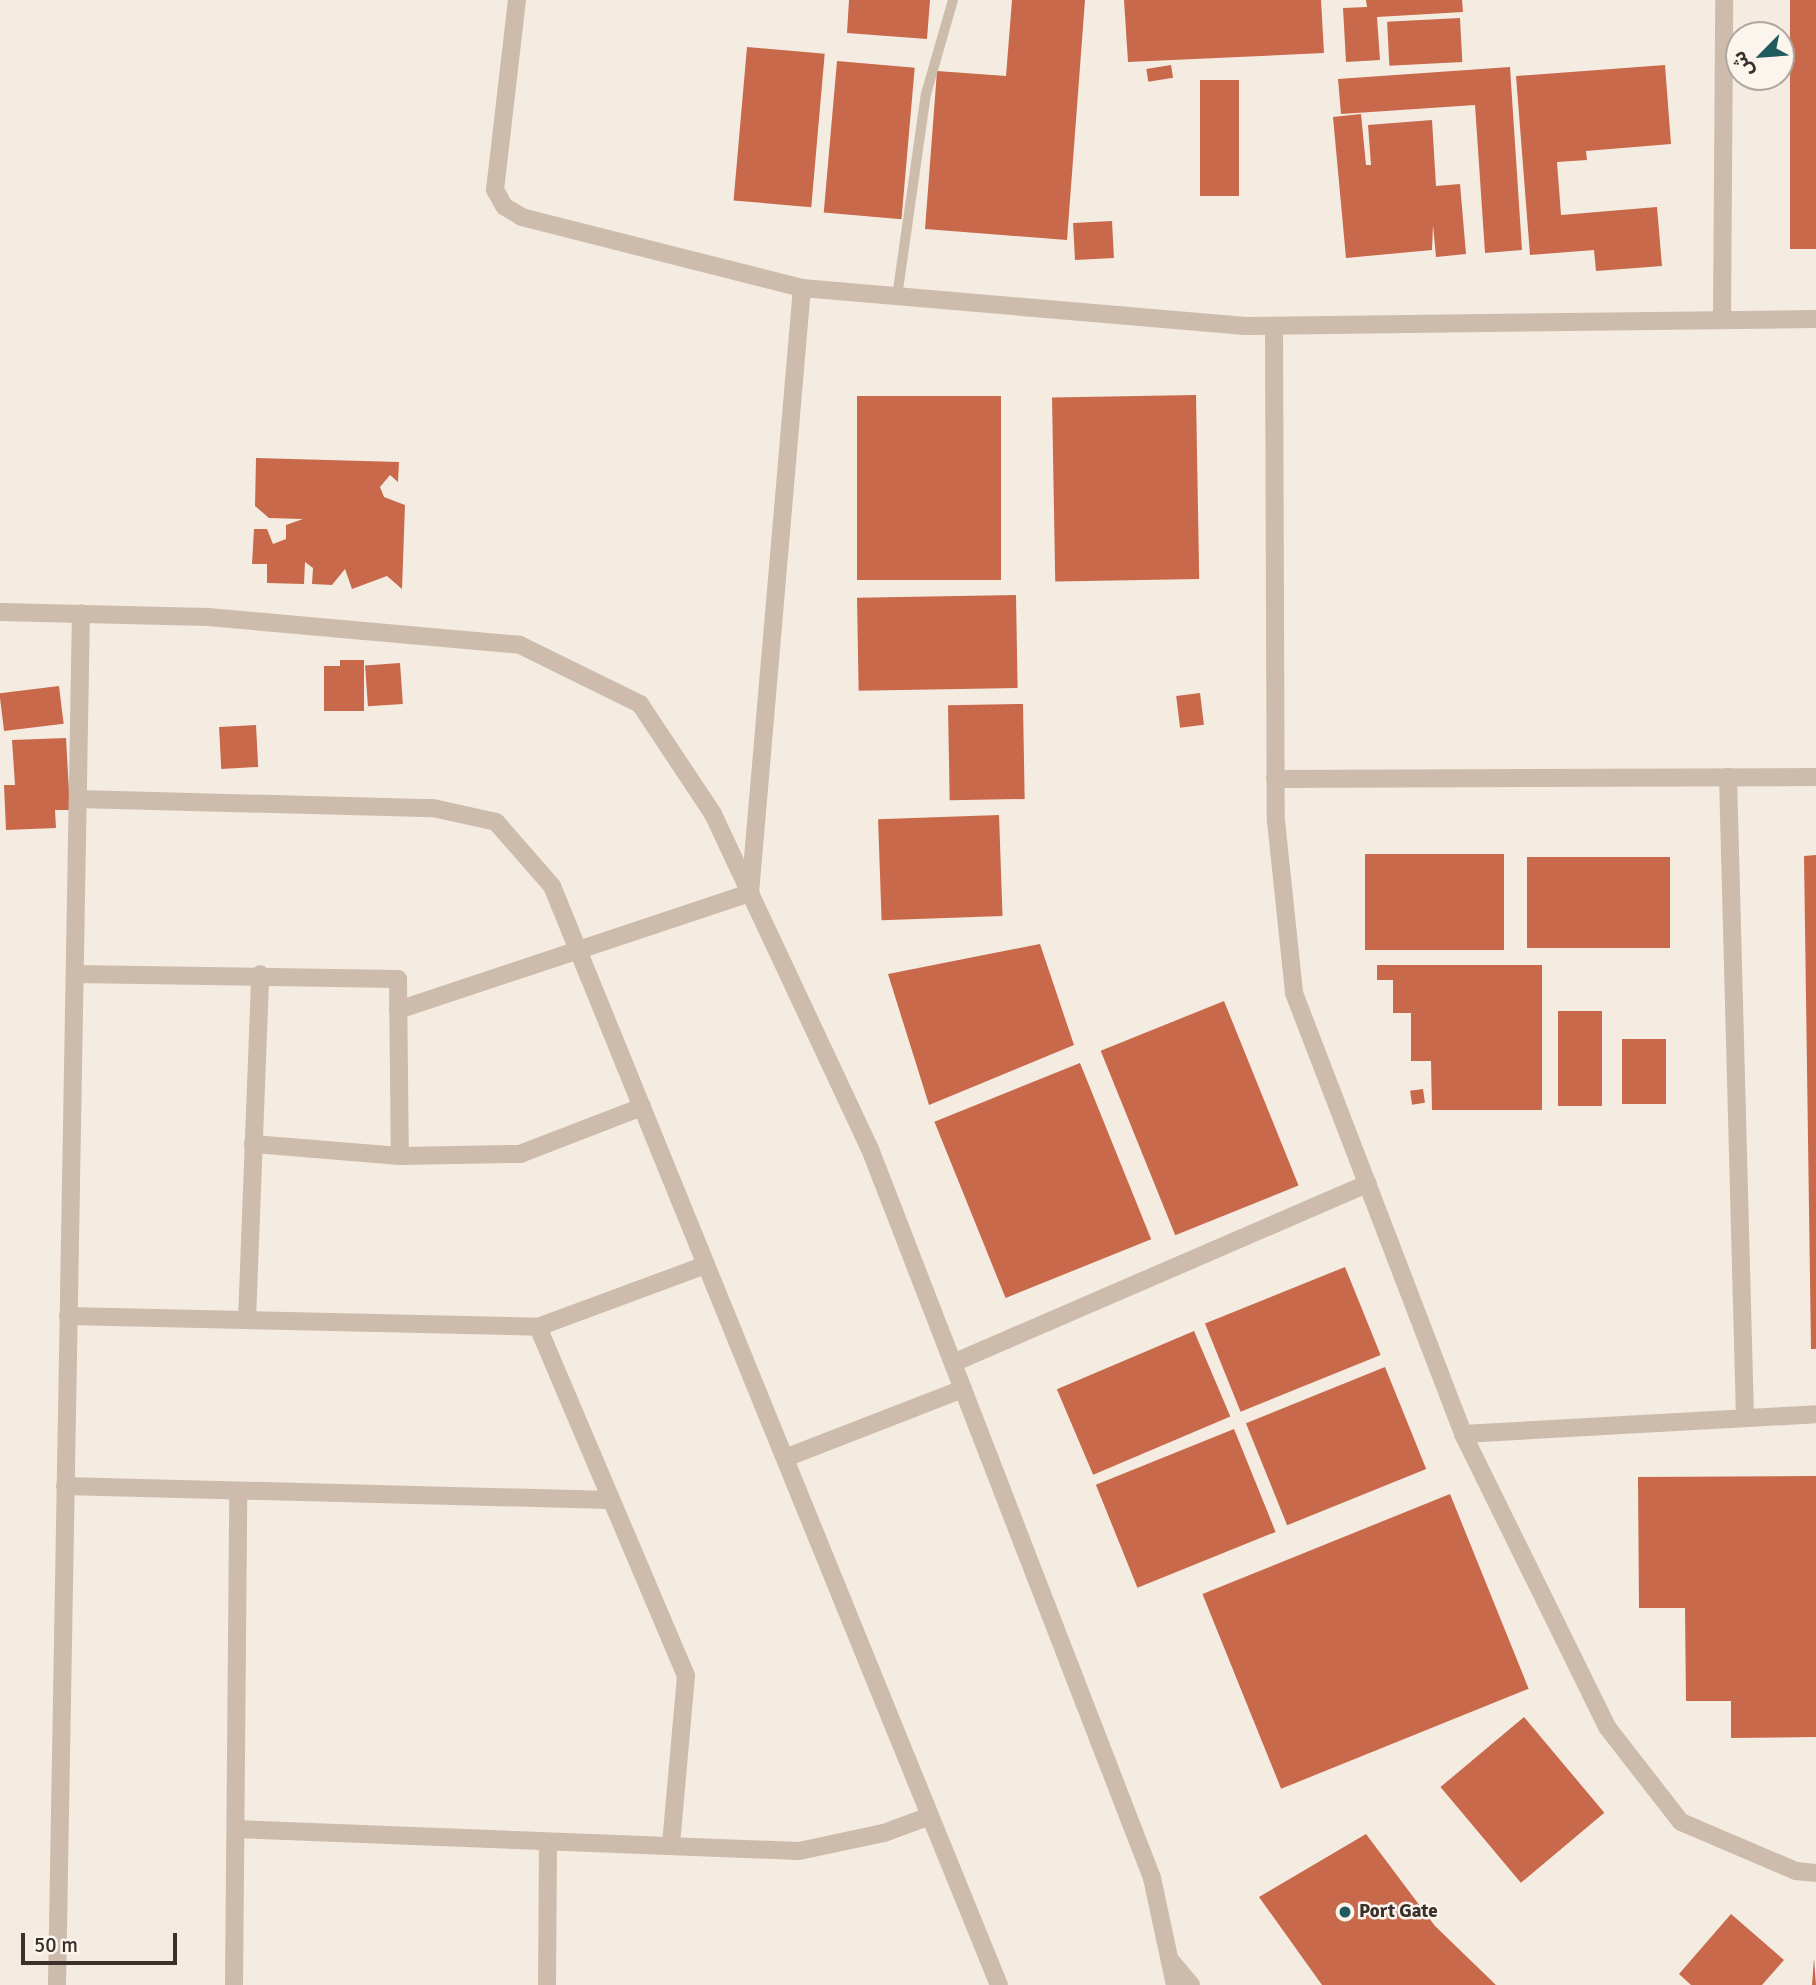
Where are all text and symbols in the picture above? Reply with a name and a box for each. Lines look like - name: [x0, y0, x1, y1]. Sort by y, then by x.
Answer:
- north arrow: [1725, 21, 1795, 91]
- text: ش: [1726, 47, 1759, 81]
- place label: Port Gate: [1359, 1901, 1438, 1923]
- marker: Port Gate: [1337, 1904, 1353, 1920]
- scale bar: [24, 1918, 180, 1962]
- text: 50 m: [34, 1932, 78, 1958]

